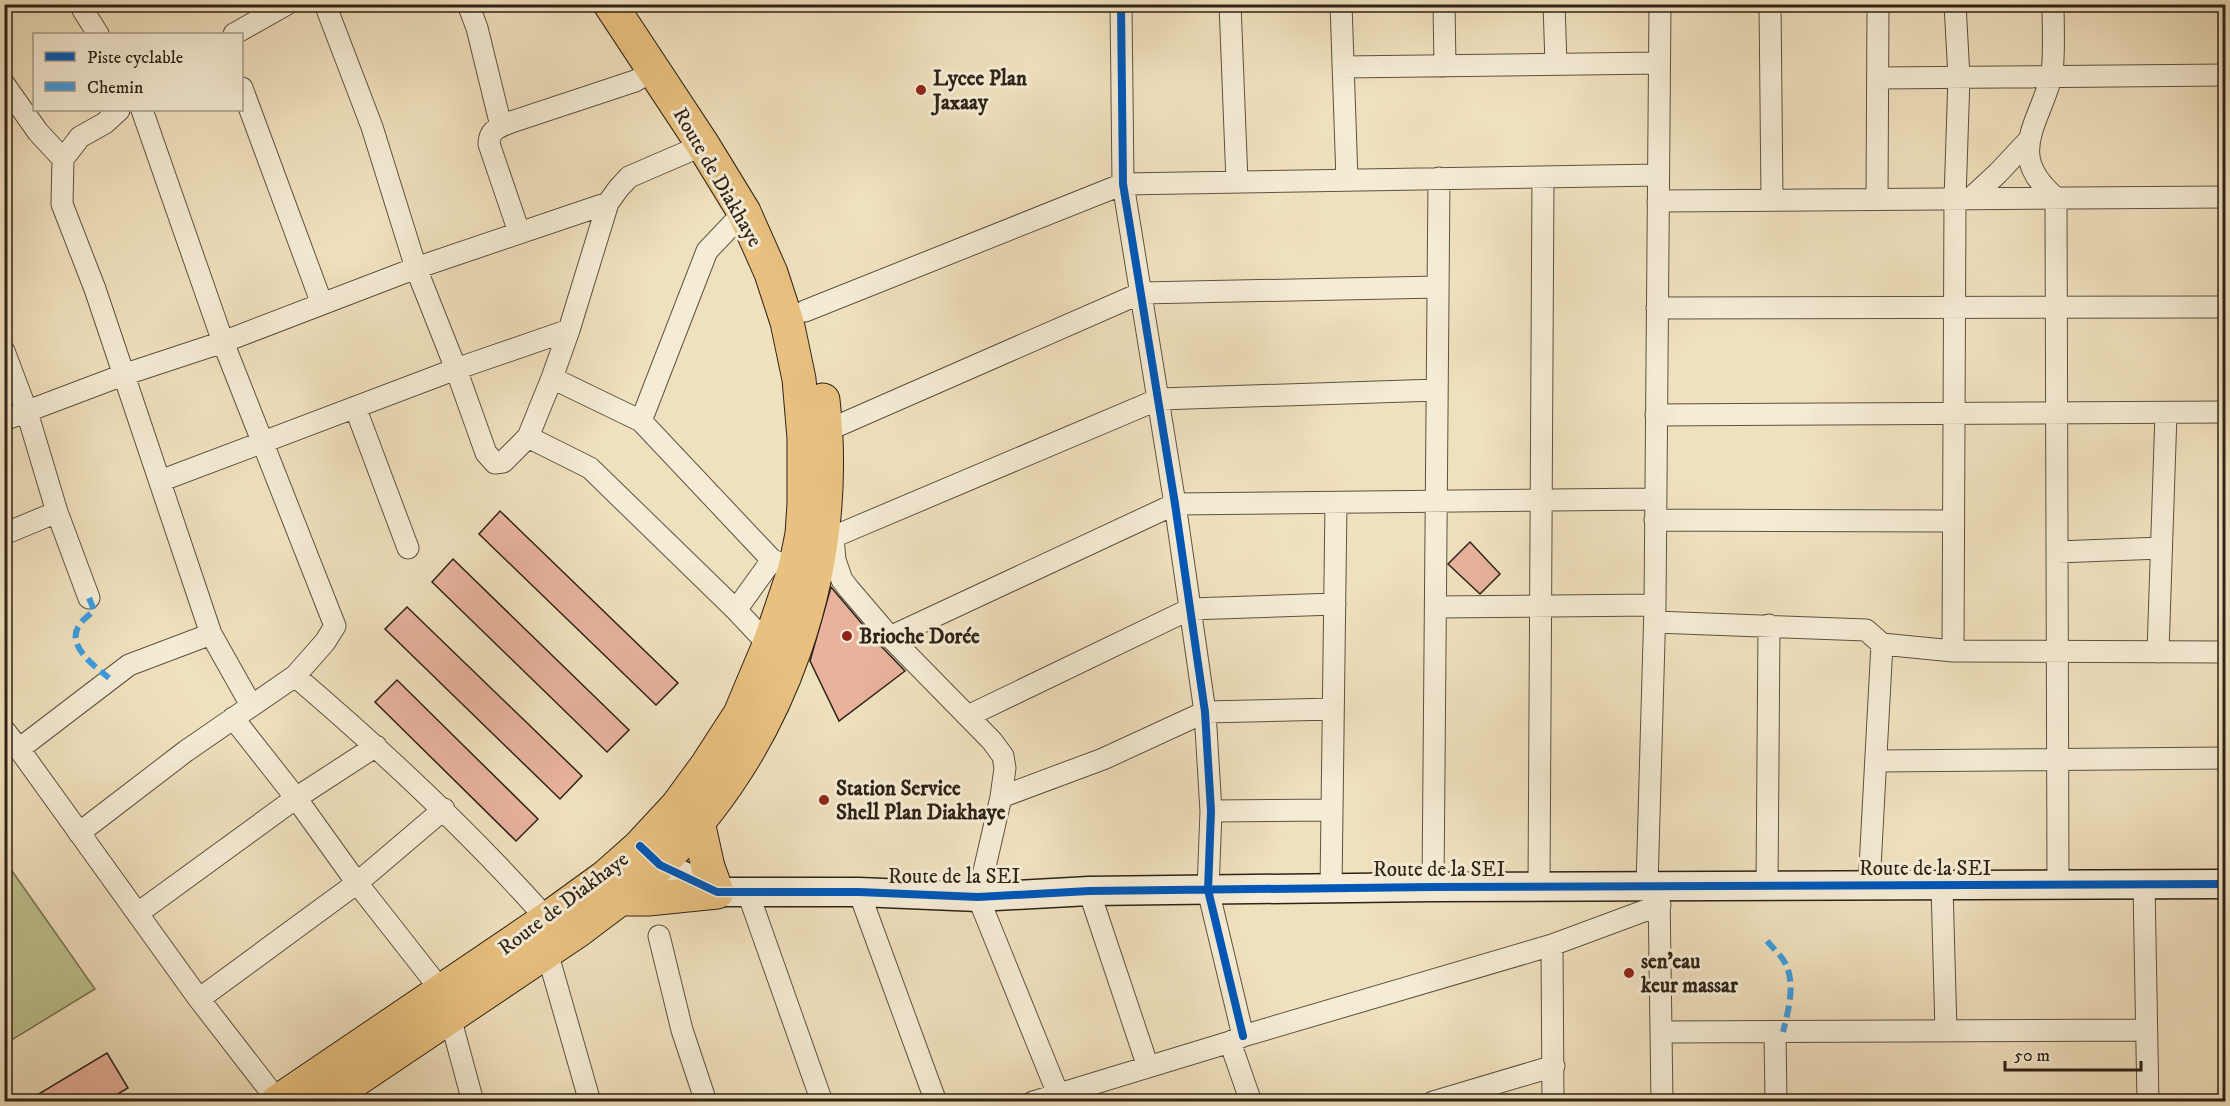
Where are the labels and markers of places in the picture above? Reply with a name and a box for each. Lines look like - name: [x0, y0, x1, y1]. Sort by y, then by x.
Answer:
- place label: Lycee Plan Jaxaay: [931, 66, 1028, 116]
- marker: Lycee Plan Jaxaay: [914, 83, 928, 97]
- place label: Brioche Dorée: [859, 624, 980, 650]
- marker: Brioche Dorée: [840, 629, 854, 643]
- place label: Station Service Shell Plan Diakhaye: [836, 776, 1006, 826]
- marker: Station Service Shell Plan Diakhaye: [817, 793, 831, 807]
- place label: sen'eau keur massar: [1640, 949, 1739, 999]
- marker: sen'eau keur massar: [1622, 966, 1636, 980]

